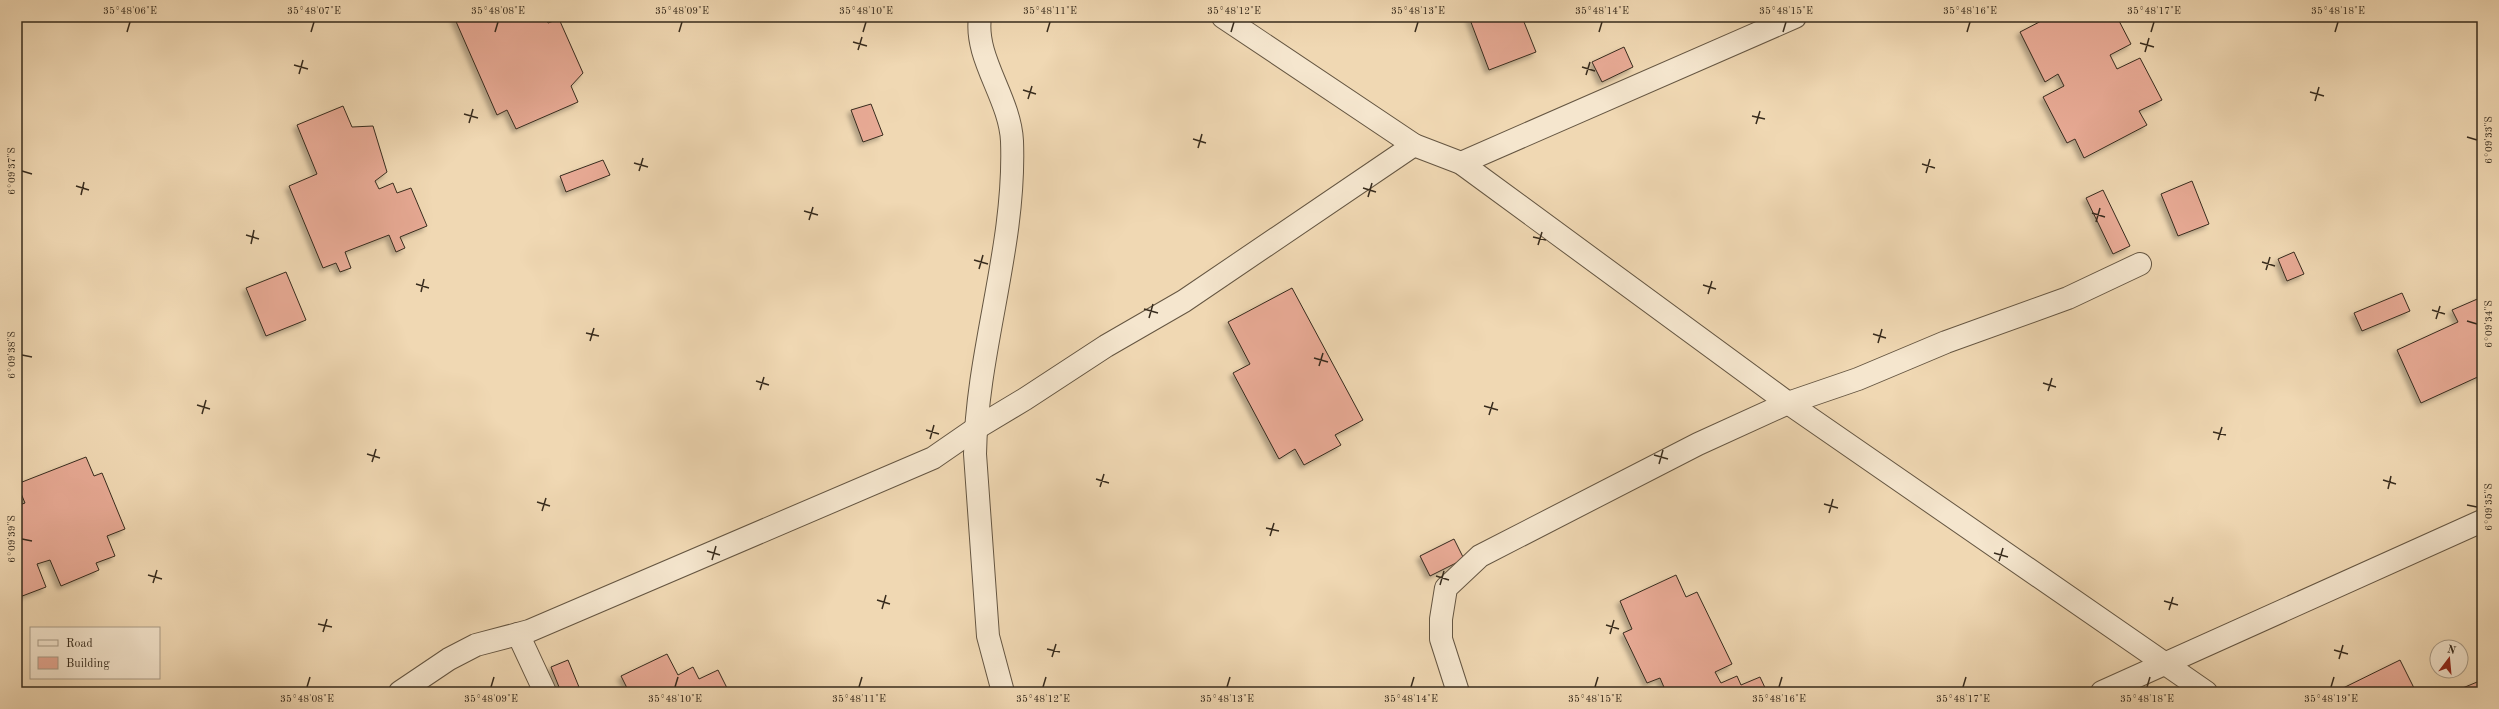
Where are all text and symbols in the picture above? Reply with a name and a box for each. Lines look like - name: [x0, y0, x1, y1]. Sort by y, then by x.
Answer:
- text: 35°48'06"E: [103, 6, 157, 16]
- text: 35°48'07"E: [287, 6, 341, 16]
- text: 35°48'08"E: [471, 6, 525, 16]
- text: 35°48'09"E: [655, 6, 709, 16]
- text: 35°48'10"E: [839, 6, 893, 16]
- text: 35°48'11"E: [1023, 6, 1077, 16]
- text: 35°48'12"E: [1207, 6, 1261, 16]
- text: 35°48'13"E: [1391, 6, 1445, 16]
- text: 35°48'14"E: [1575, 6, 1629, 16]
- text: 35°48'15"E: [1759, 6, 1813, 16]
- text: 35°48'16"E: [1943, 6, 1997, 16]
- text: 35°48'17"E: [2127, 6, 2181, 16]
- text: 35°48'18"E: [2311, 6, 2365, 16]
- text: 6°09'33"S: [2484, 116, 2494, 164]
- text: 6°09'37"S: [7, 147, 17, 195]
- text: 6°09'34"S: [2484, 300, 2494, 348]
- text: 6°09'38"S: [7, 331, 17, 379]
- text: 6°09'35"S: [2484, 483, 2494, 531]
- text: 6°09'39"S: [7, 515, 17, 563]
- legend: [30, 627, 160, 679]
- text: Road: [66, 638, 93, 650]
- north arrow: [2429, 639, 2469, 679]
- text: N: [2446, 644, 2457, 657]
- text: Building: [66, 658, 110, 670]
- text: 35°48'08"E: [280, 694, 334, 704]
- text: 35°48'09"E: [464, 694, 518, 704]
- text: 35°48'10"E: [648, 694, 702, 704]
- text: 35°48'11"E: [832, 694, 886, 704]
- text: 35°48'12"E: [1016, 694, 1070, 704]
- text: 35°48'13"E: [1200, 694, 1254, 704]
- text: 35°48'14"E: [1384, 694, 1438, 704]
- text: 35°48'15"E: [1568, 694, 1622, 704]
- text: 35°48'16"E: [1752, 694, 1806, 704]
- text: 35°48'17"E: [1936, 694, 1990, 704]
- text: 35°48'18"E: [2120, 694, 2174, 704]
- text: 35°48'19"E: [2304, 694, 2358, 704]

